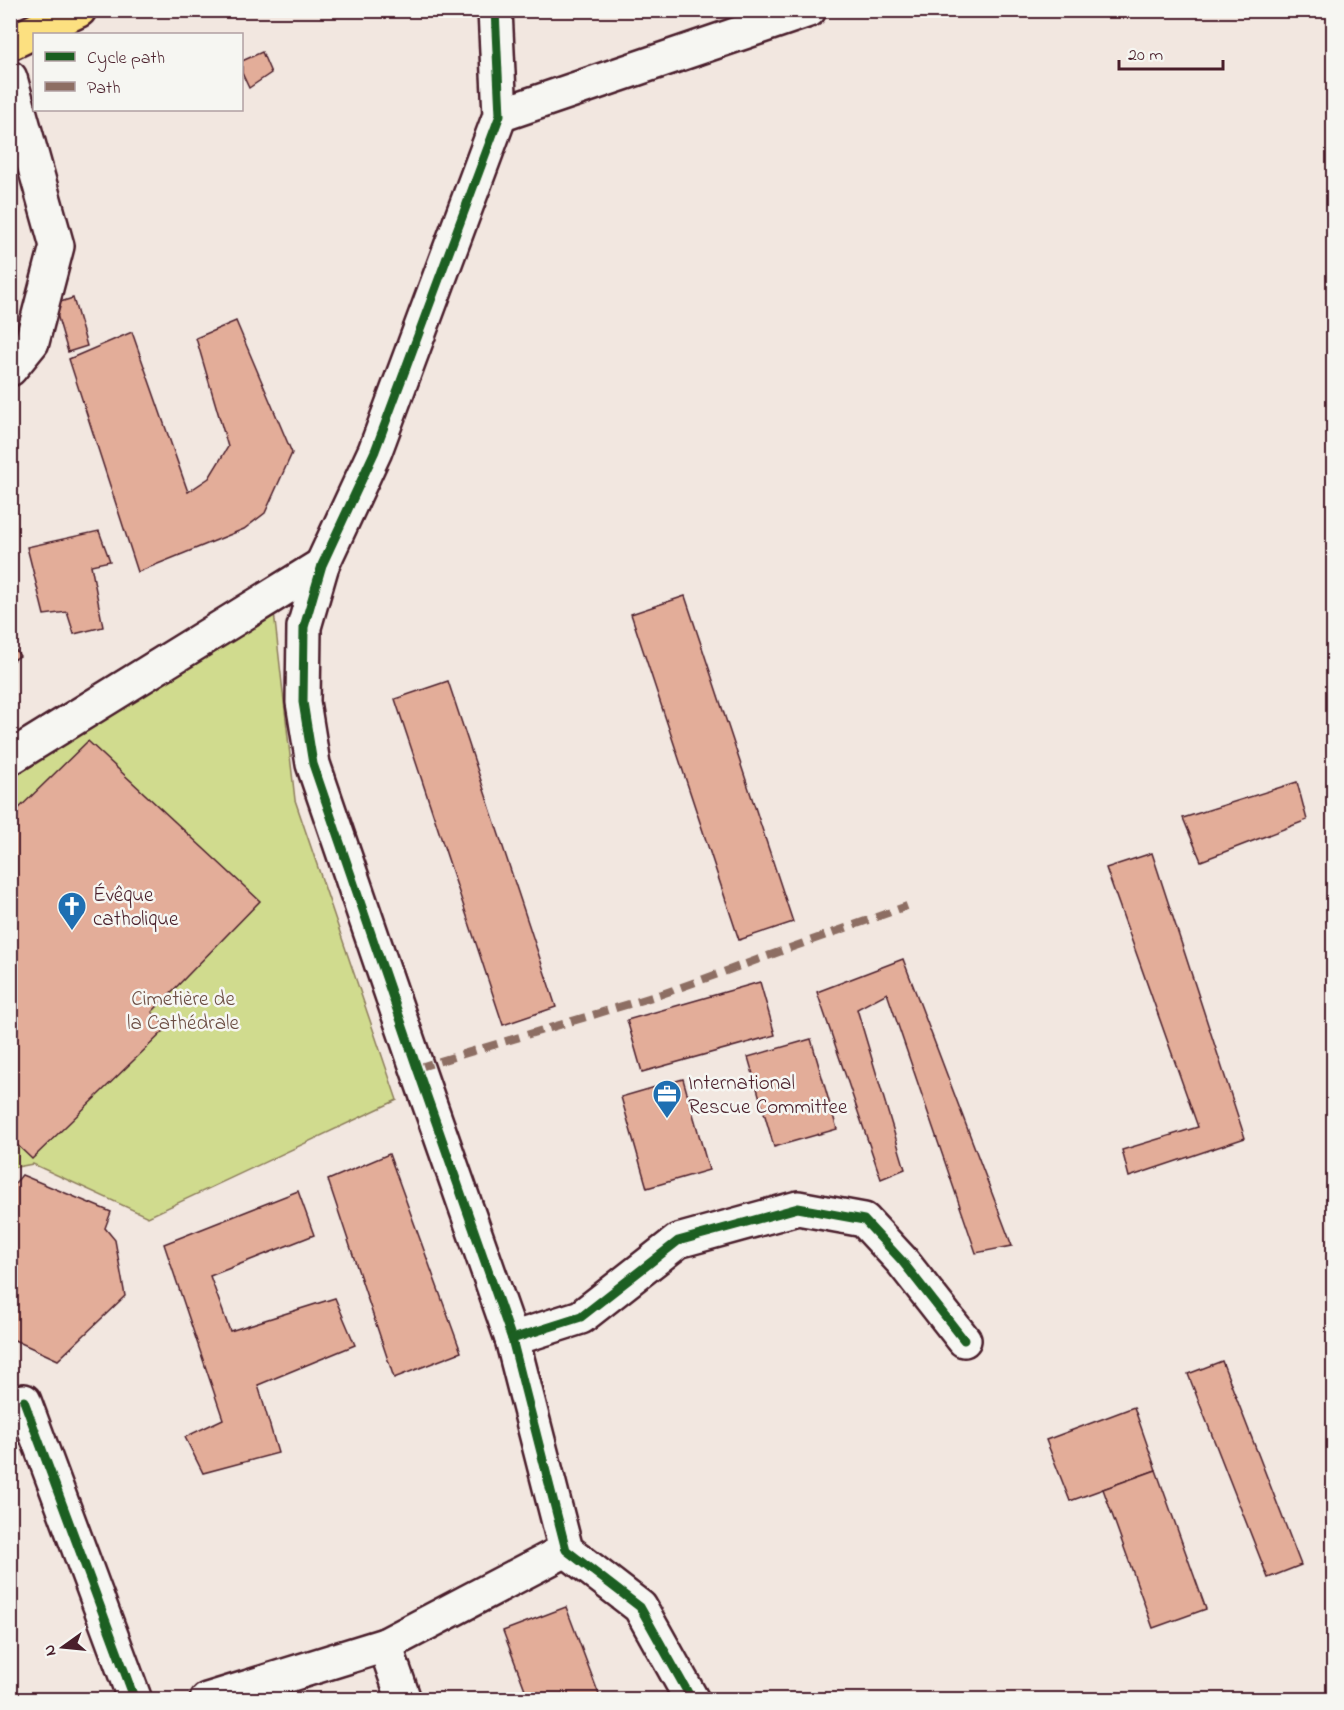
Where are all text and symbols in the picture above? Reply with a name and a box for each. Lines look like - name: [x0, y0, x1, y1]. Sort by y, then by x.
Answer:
- legend: [33, 33, 243, 111]
- scale bar: [1119, 33, 1222, 71]
- text: 20 m: [1128, 43, 1163, 69]
- text: Cycle path: [87, 46, 165, 72]
- text: Path: [87, 76, 121, 102]
- place label: Évêque catholique: [93, 881, 179, 935]
- church icon: Évêque catholique: [56, 890, 88, 932]
- park label: Cimetière de la Cathédrale: [127, 985, 240, 1039]
- place label: International Rescue Committee: [688, 1069, 848, 1123]
- office icon: International Rescue Committee: [651, 1078, 683, 1120]
- north arrow: [33, 1617, 93, 1677]
- text: N: [37, 1642, 63, 1659]

